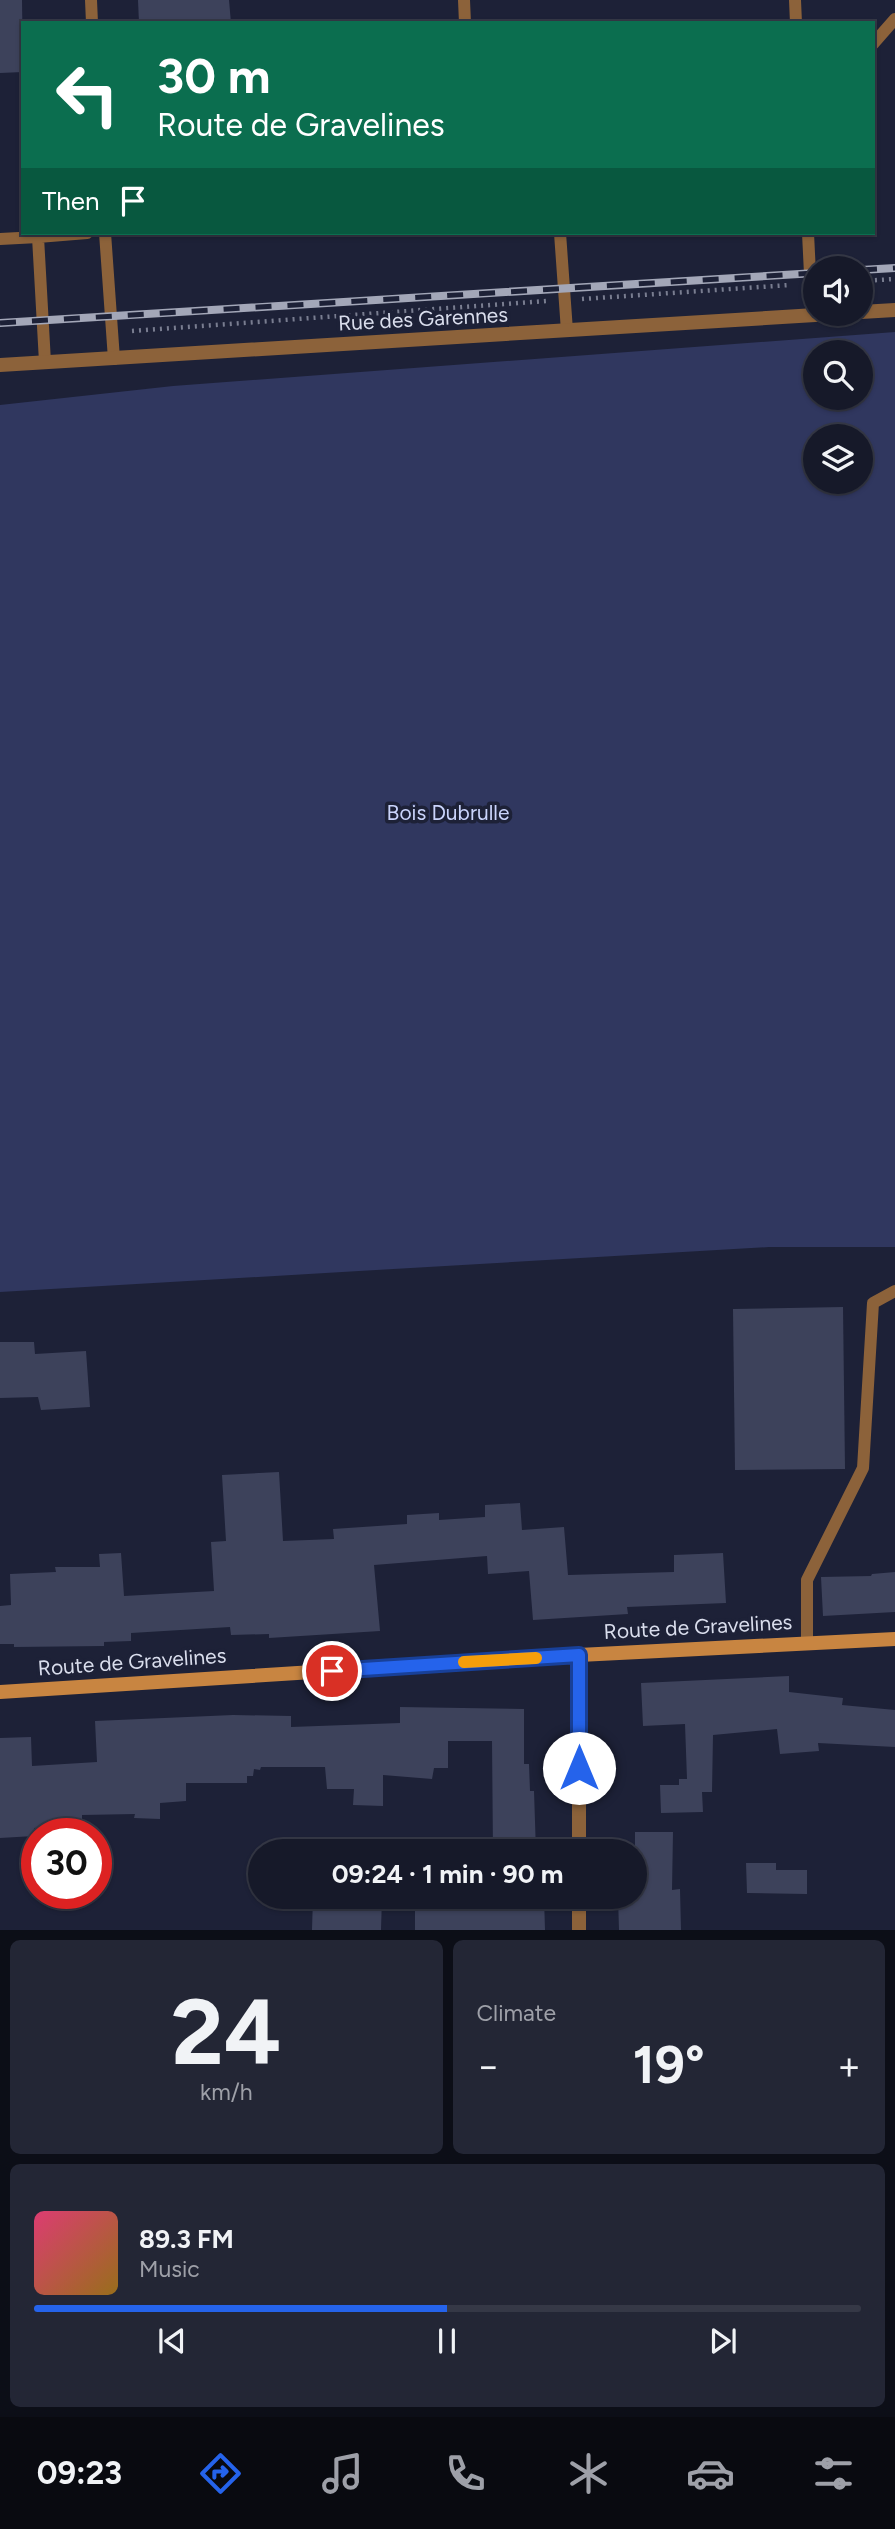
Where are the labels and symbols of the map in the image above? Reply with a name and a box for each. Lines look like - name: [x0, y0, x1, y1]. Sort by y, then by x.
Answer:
- street label: Rue des Garennes: [337, 302, 509, 335]
- park label: Bois Dubrulle: [387, 800, 509, 825]
- street label: Route de Gravelines: [603, 1609, 793, 1644]
- pin: [302, 1641, 362, 1701]
- street label: Route de Gravelines: [37, 1642, 227, 1681]
- position arrow: [542, 1731, 616, 1805]
- speed limit sign: 30: [21, 1818, 112, 1909]

